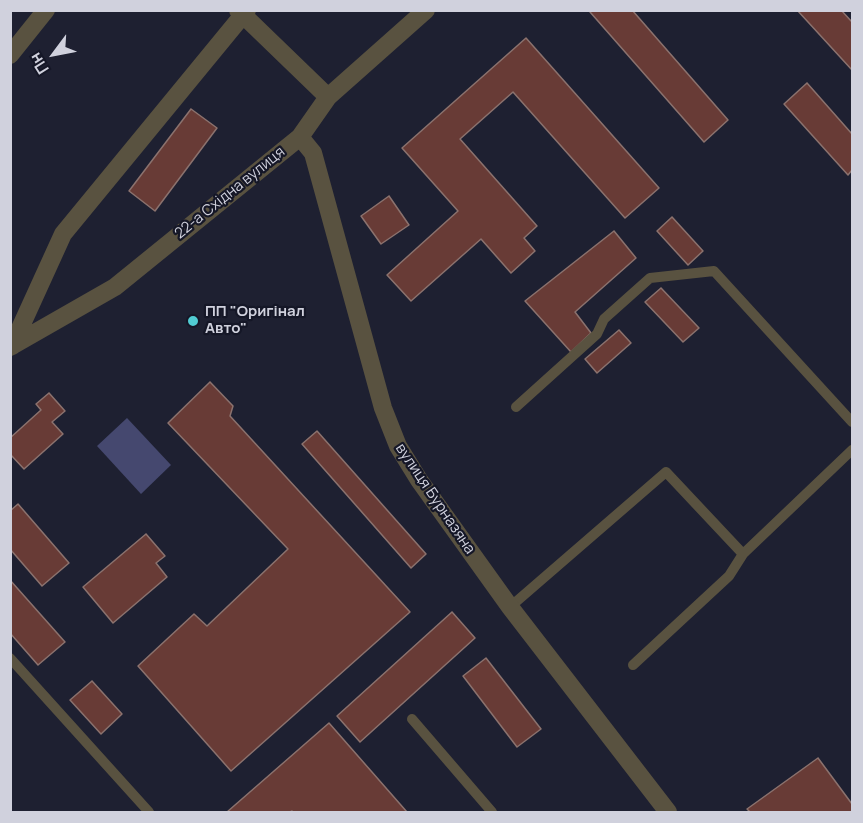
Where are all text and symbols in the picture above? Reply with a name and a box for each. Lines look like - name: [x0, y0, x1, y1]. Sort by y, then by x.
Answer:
- north arrow: [24, 24, 84, 84]
- text: Пн: [24, 49, 54, 79]
- street label: 22-а Східна вулиця: [171, 143, 289, 243]
- place label: ПП "Оригінал Авто": [205, 303, 305, 338]
- marker: ПП "Оригінал Авто": [186, 314, 200, 328]
- street label: вулиця Бурназяна: [391, 440, 479, 558]

